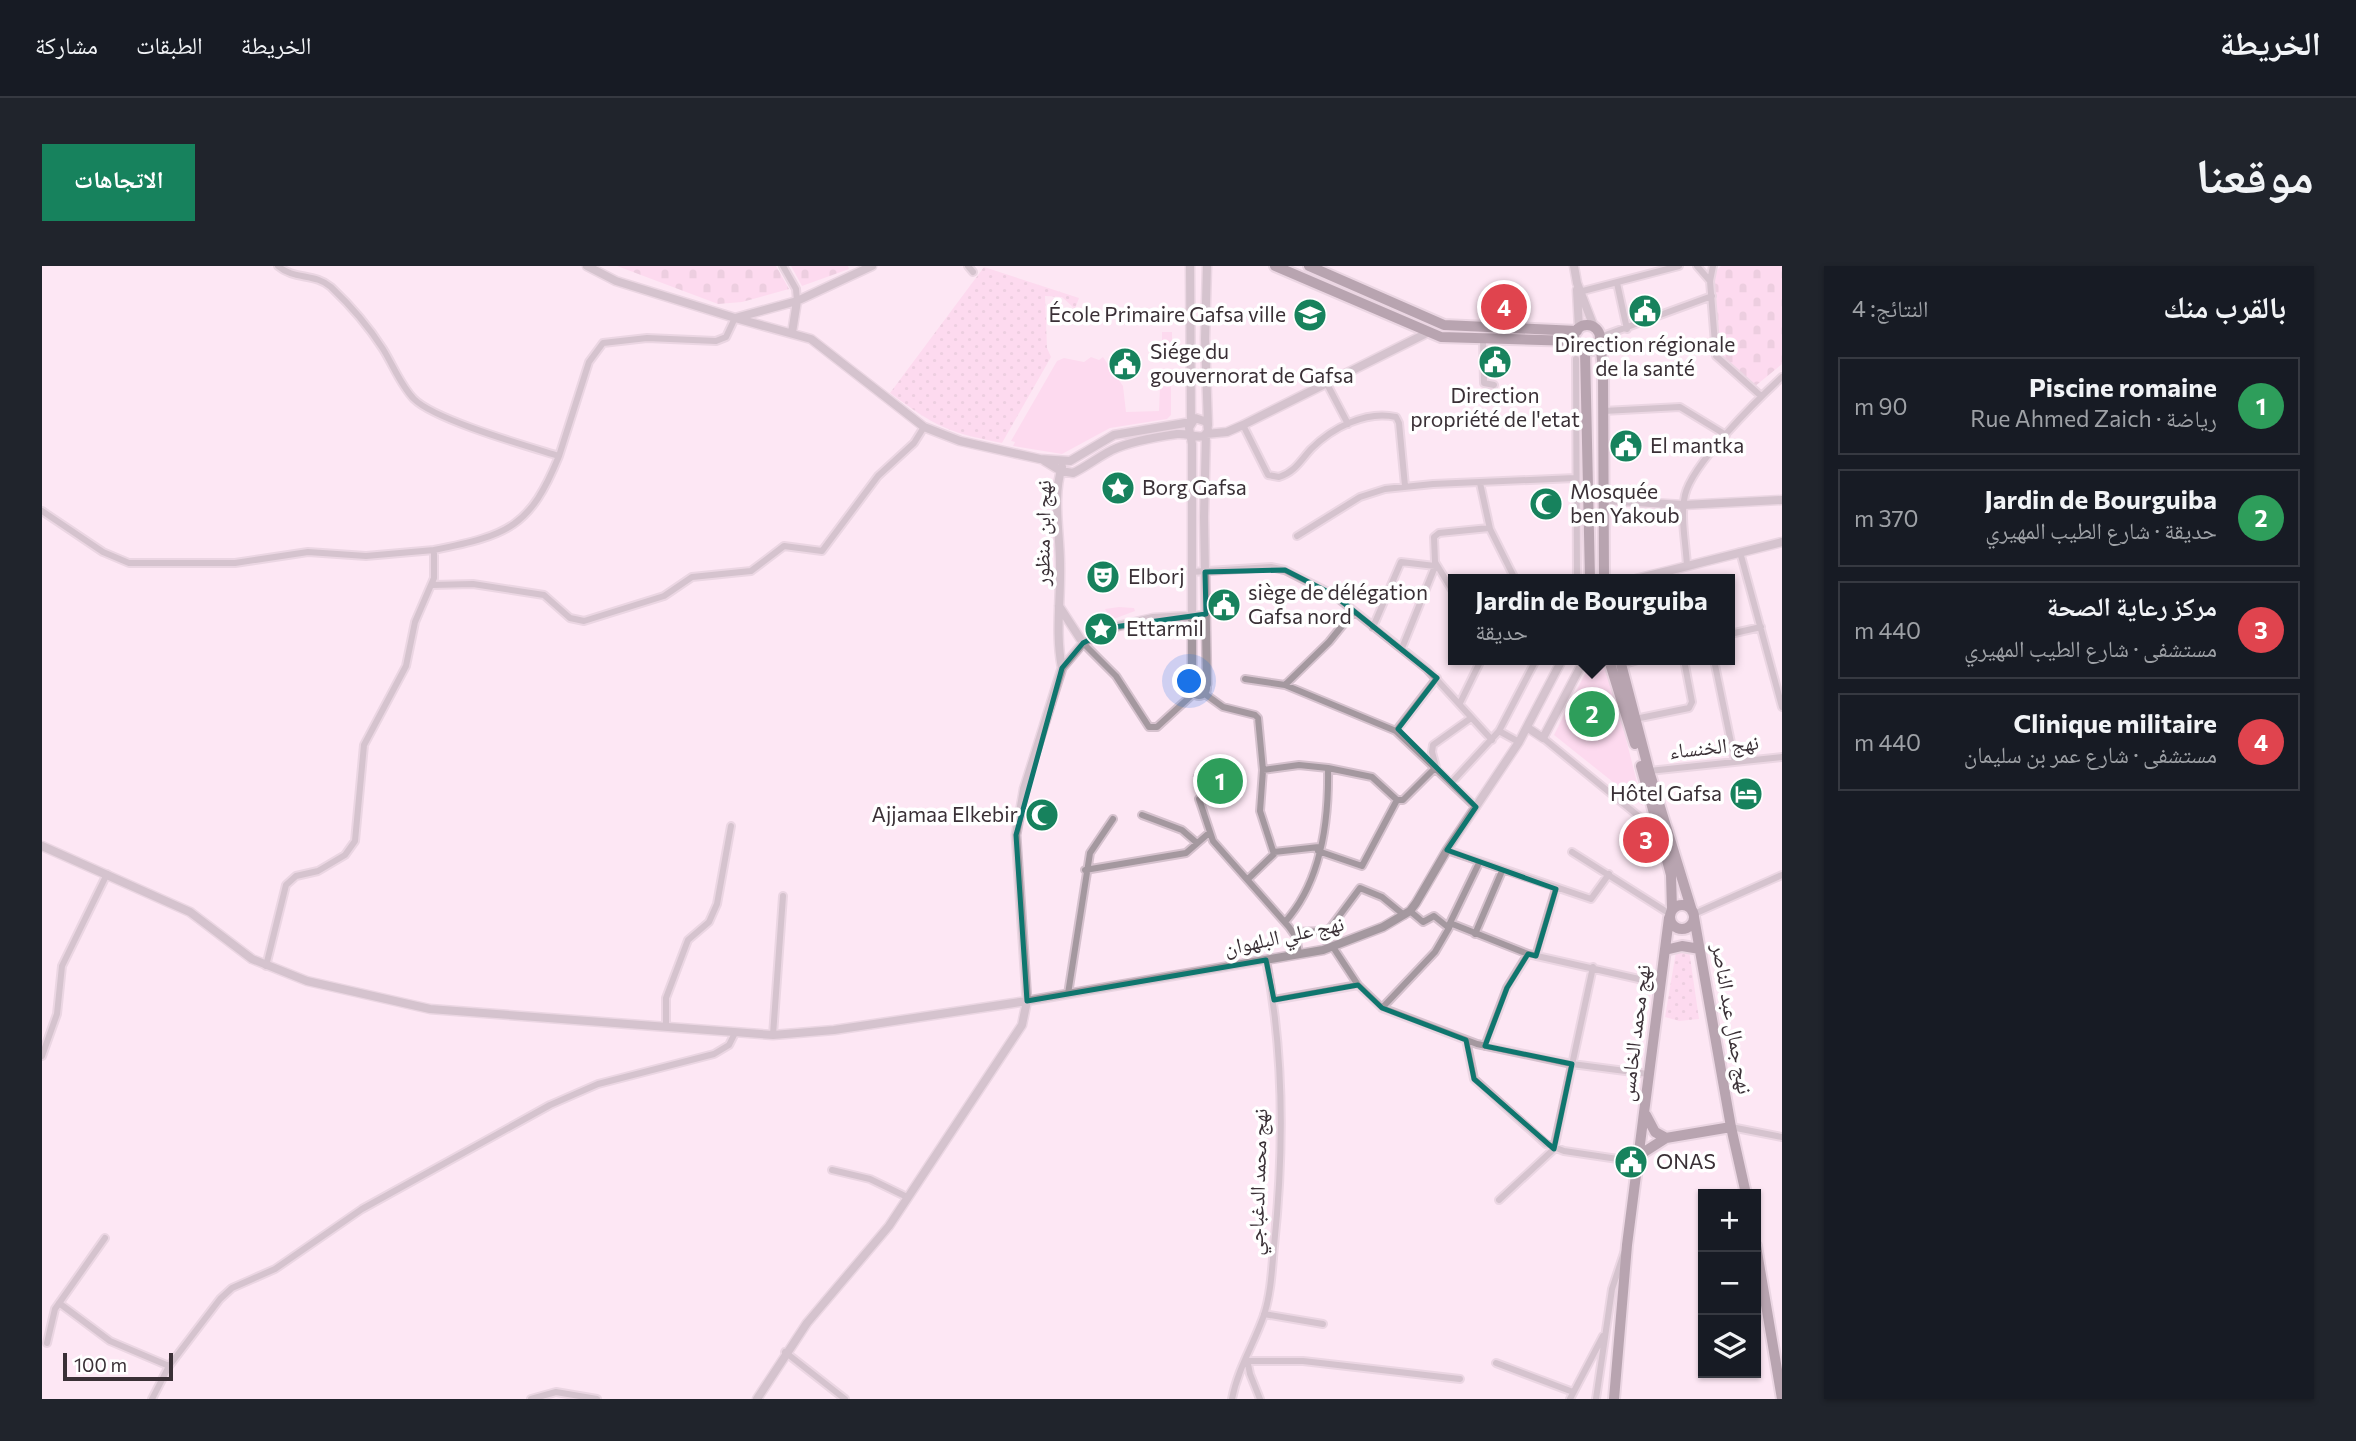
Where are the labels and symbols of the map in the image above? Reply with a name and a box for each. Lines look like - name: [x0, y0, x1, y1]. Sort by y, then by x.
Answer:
- pin: 4: [1481, 281, 1527, 333]
- public building icon: Direction régionale de la santé: [1626, 292, 1664, 330]
- school or university icon: École Primaire Gafsa ville: [1291, 296, 1329, 334]
- place label: École Primaire Gafsa ville: [1049, 301, 1286, 326]
- place label: Direction régionale de la santé: [1555, 331, 1735, 380]
- place label: Siége du gouvernorat de Gafsa: [1150, 338, 1354, 387]
- public building icon: Direction propriété de l'etat: [1476, 343, 1514, 381]
- public building icon: Siége du gouvernorat de Gafsa: [1106, 345, 1144, 383]
- place label: Direction propriété de l'etat: [1410, 382, 1580, 431]
- public building icon: El mantka: [1607, 427, 1645, 465]
- place label: El mantka: [1650, 432, 1744, 457]
- place icon: Borg Gafsa: [1099, 469, 1137, 507]
- place label: Borg Gafsa: [1142, 474, 1247, 499]
- place label: Mosquée ben Yakoub: [1570, 478, 1680, 527]
- street label: نهج ابن منظور: [1028, 480, 1057, 587]
- mosque icon: Mosquée ben Yakoub: [1527, 485, 1565, 523]
- theatre icon: Elborj: [1084, 558, 1122, 596]
- place label: Elborj: [1128, 563, 1185, 588]
- place label: siège de délégation Gafsa nord: [1248, 579, 1428, 628]
- public building icon: siège de délégation Gafsa nord: [1205, 586, 1243, 624]
- place icon: Ettarmil: [1082, 610, 1120, 648]
- place label: Ettarmil: [1126, 615, 1204, 640]
- your location: [1172, 664, 1206, 698]
- pin: 2: [1569, 688, 1615, 740]
- street label: نهج الخنساء: [1668, 728, 1760, 765]
- pin: 1: [1197, 755, 1243, 807]
- hotel icon: Hôtel Gafsa: [1727, 775, 1765, 813]
- place label: Hôtel Gafsa: [1610, 780, 1722, 805]
- mosque icon: Ajjamaa Elkebir: [1023, 796, 1061, 834]
- place label: Ajjamaa Elkebir: [872, 801, 1018, 826]
- pin: 3: [1623, 814, 1669, 866]
- street label: نهج علي البلهوان: [1221, 910, 1347, 965]
- street label: نهج جمال عبد الناصر: [1706, 941, 1759, 1096]
- street label: نهج محمد الخامس: [1613, 963, 1656, 1103]
- street label: نهج محمد الدغباجي: [1241, 1108, 1277, 1256]
- public building icon: ONAS: [1612, 1143, 1650, 1181]
- place label: ONAS: [1656, 1148, 1716, 1173]
- scale bar: [63, 1350, 173, 1382]

